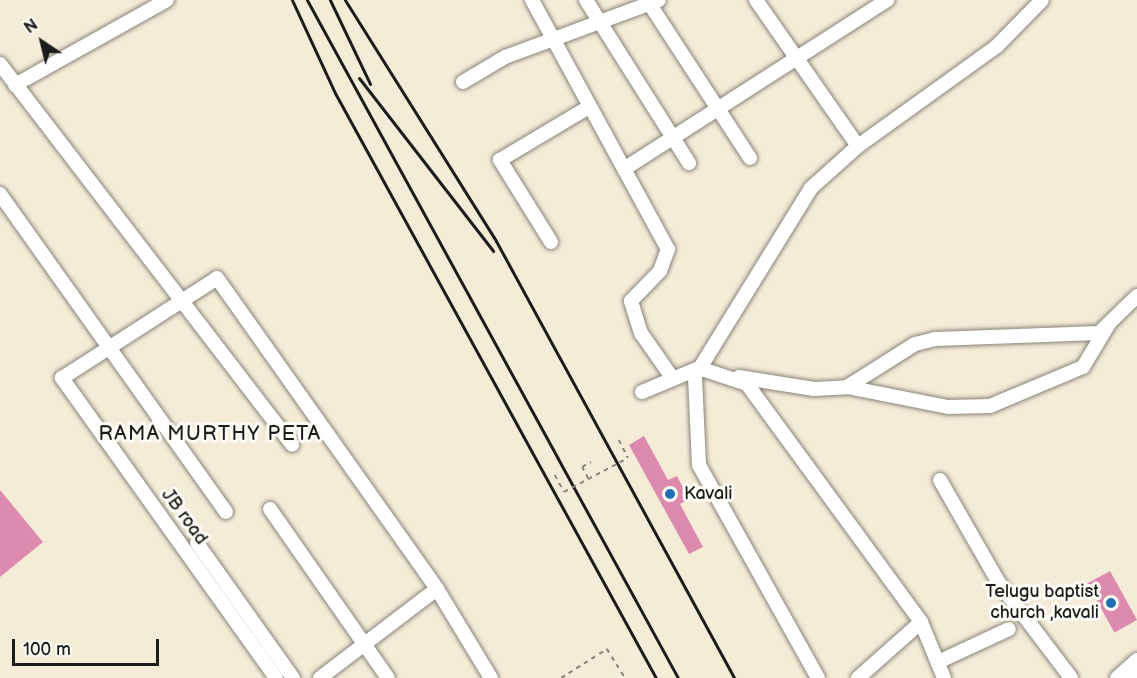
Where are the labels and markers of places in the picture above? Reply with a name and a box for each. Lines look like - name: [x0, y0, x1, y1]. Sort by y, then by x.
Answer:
- place label: Kavali: [684, 483, 732, 505]
- marker: Kavali: [661, 485, 679, 503]
- place label: Telugu baptist church ,kavali: [985, 582, 1099, 624]
- marker: Telugu baptist church ,kavali: [1104, 596, 1118, 610]

